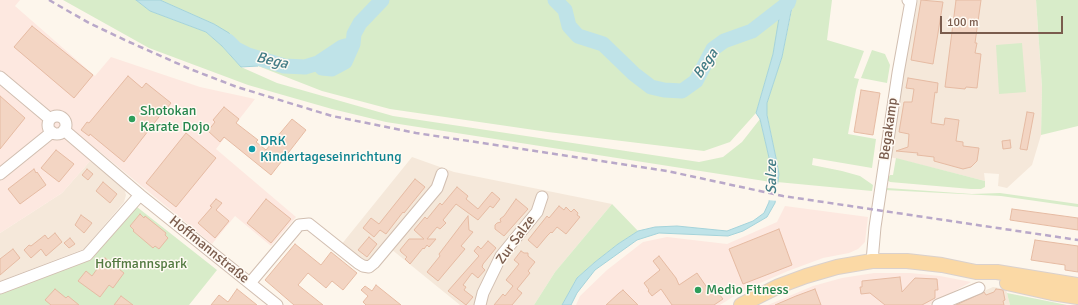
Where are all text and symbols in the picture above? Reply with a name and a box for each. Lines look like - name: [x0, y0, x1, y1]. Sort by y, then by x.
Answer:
- scale bar: [942, 8, 1065, 34]
- text: 100 m: [947, 15, 979, 30]
- water label: Bega: [690, 46, 722, 82]
- water label: Bega: [254, 49, 290, 73]
- street label: Begakamp: [876, 97, 902, 161]
- place label: Shotokan Karate Dojo: [140, 103, 210, 136]
- marker: Shotokan Karate Dojo: [127, 114, 137, 124]
- place label: DRK Kindertageseinrichtung: [260, 133, 402, 166]
- marker: DRK Kindertageseinrichtung: [247, 144, 257, 154]
- water label: Salze: [763, 160, 781, 194]
- street label: Hoffmannstraße: [166, 213, 252, 287]
- street label: Zur Salze: [493, 213, 539, 267]
- park label: Hoffmannspark: [95, 256, 187, 272]
- place label: Medio Fitness: [706, 282, 789, 298]
- marker: Medio Fitness: [693, 285, 703, 295]

